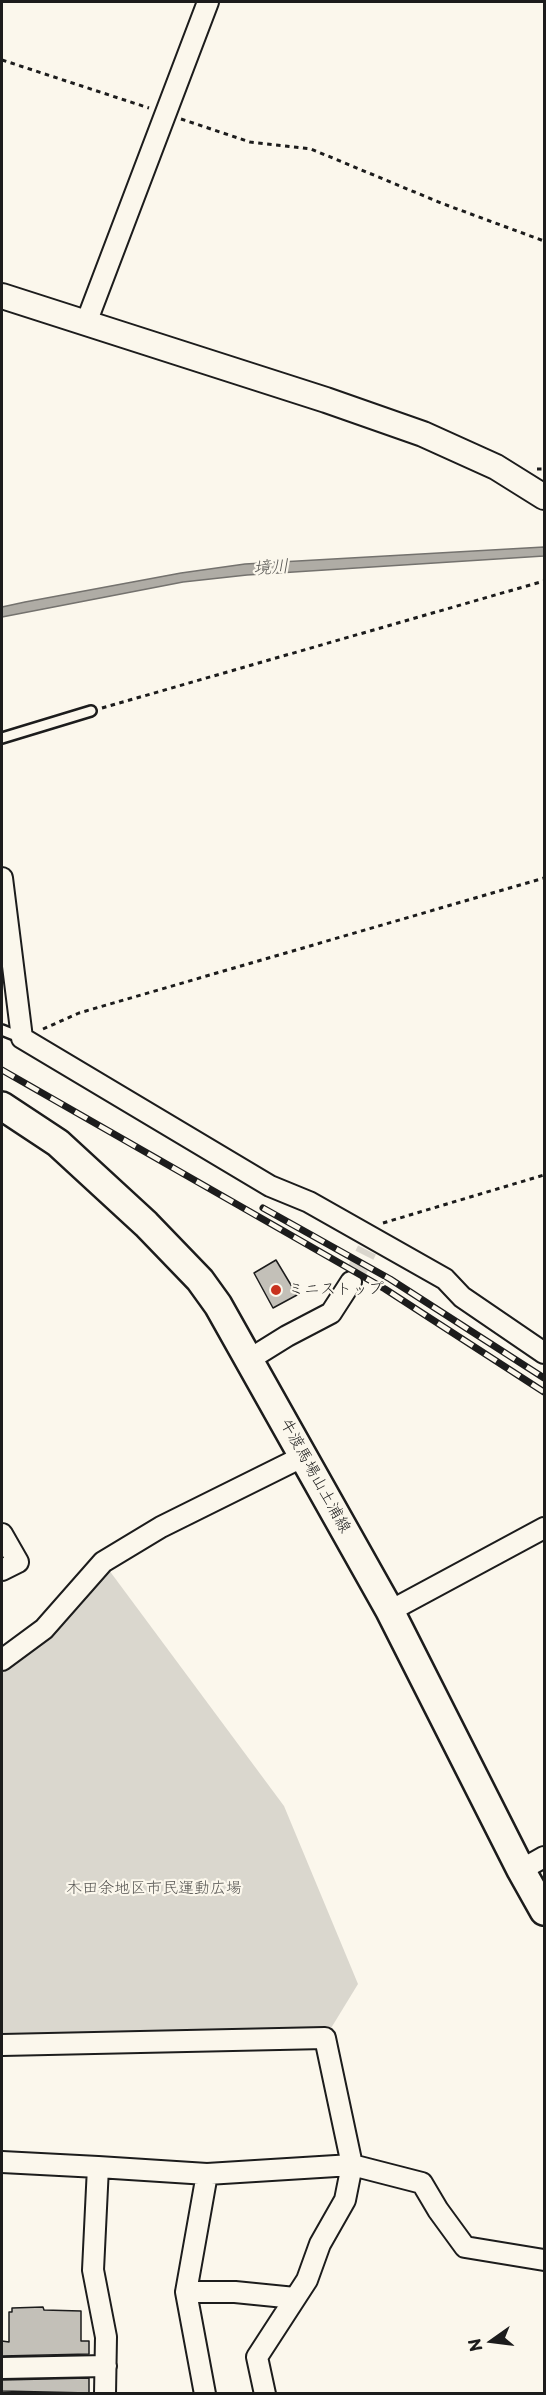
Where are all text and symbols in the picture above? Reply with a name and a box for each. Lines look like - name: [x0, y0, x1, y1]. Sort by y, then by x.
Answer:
- water label: 境川: [252, 556, 290, 580]
- place label: ミニストップ: [288, 1280, 384, 1300]
- marker: ミニストップ: [269, 1283, 283, 1297]
- street label: 牛渡馬場山土浦線: [276, 1415, 354, 1537]
- park label: 木田余地区市民運動広場: [66, 1879, 242, 1899]
- north arrow: [462, 2311, 522, 2371]
- text: N: [461, 2336, 488, 2354]

